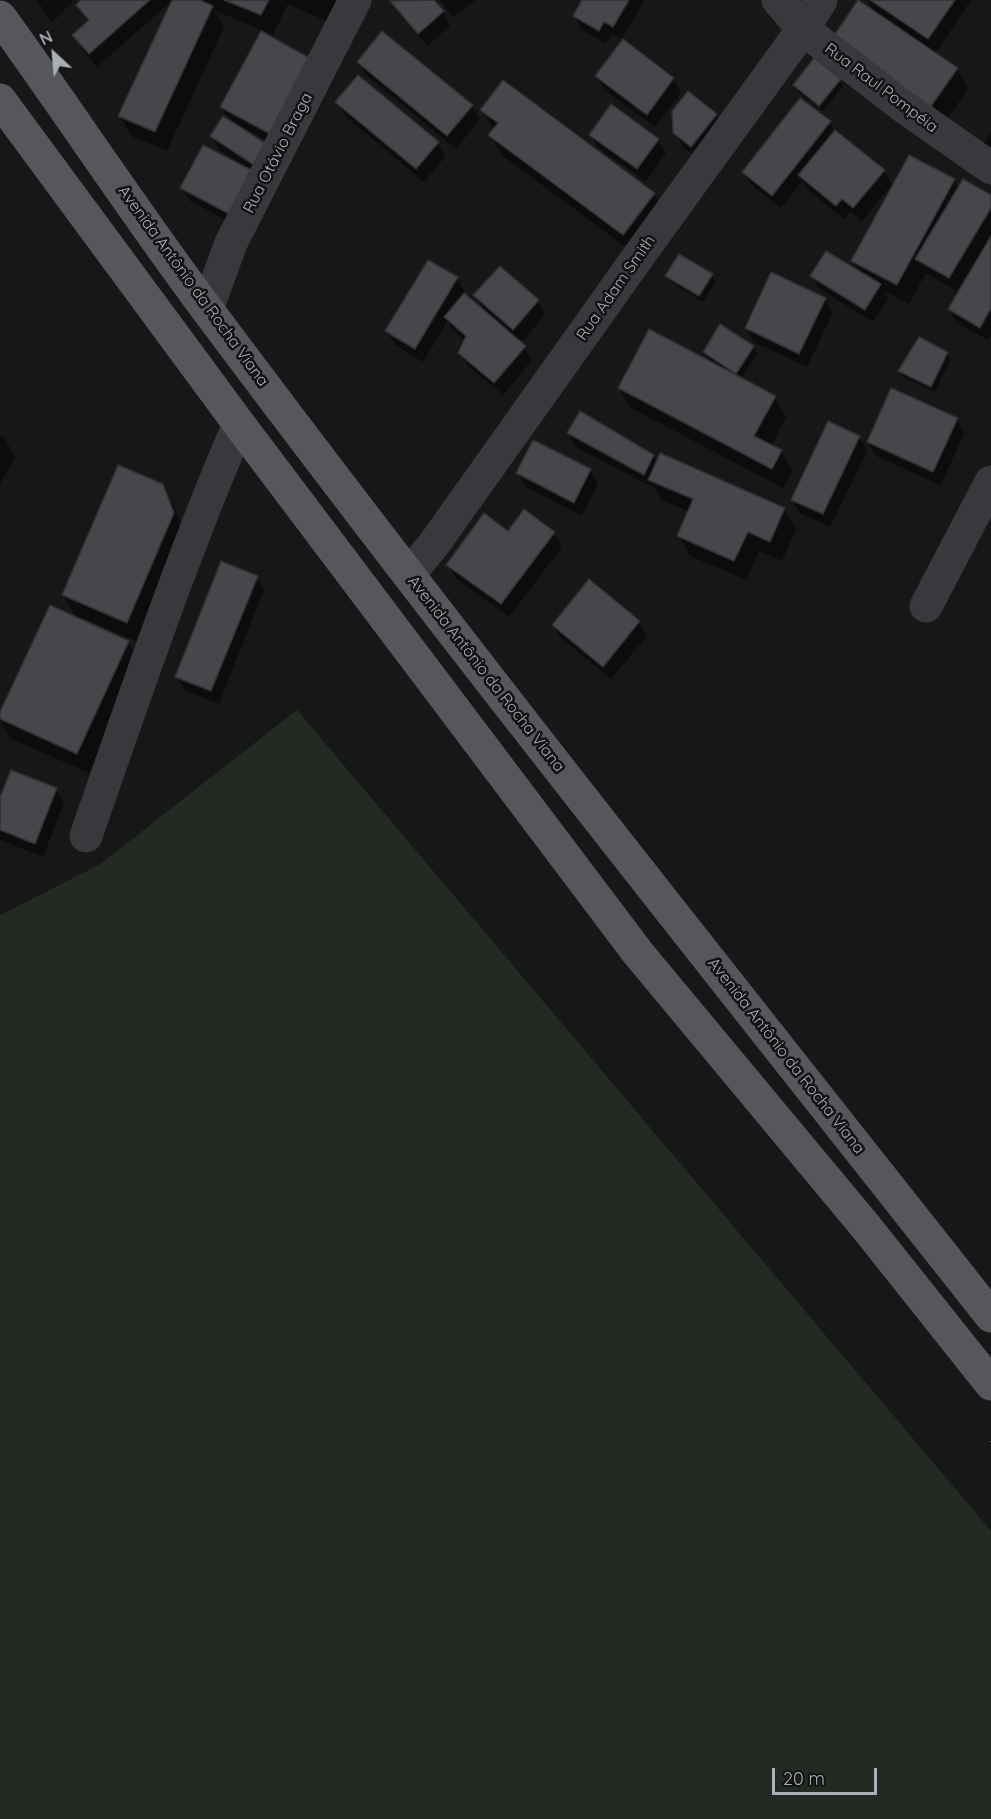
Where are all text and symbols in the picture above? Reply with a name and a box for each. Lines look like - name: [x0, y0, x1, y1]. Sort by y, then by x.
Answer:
- north arrow: [24, 24, 84, 84]
- text: N: [36, 26, 56, 49]
- street label: Rua Raul Pompéia: [821, 39, 941, 137]
- street label: Rua Otávio Braga: [239, 90, 317, 216]
- street label: Avenida Antônio da Rocha Viana: [114, 182, 272, 390]
- street label: Rua Adam Smith: [573, 232, 659, 344]
- street label: Avenida Antônio da Rocha Viana: [404, 572, 568, 776]
- street label: Avenida Antônio da Rocha Viana: [704, 954, 868, 1158]
- scale bar: [775, 1756, 880, 1794]
- text: 20 m: [783, 1767, 825, 1790]

